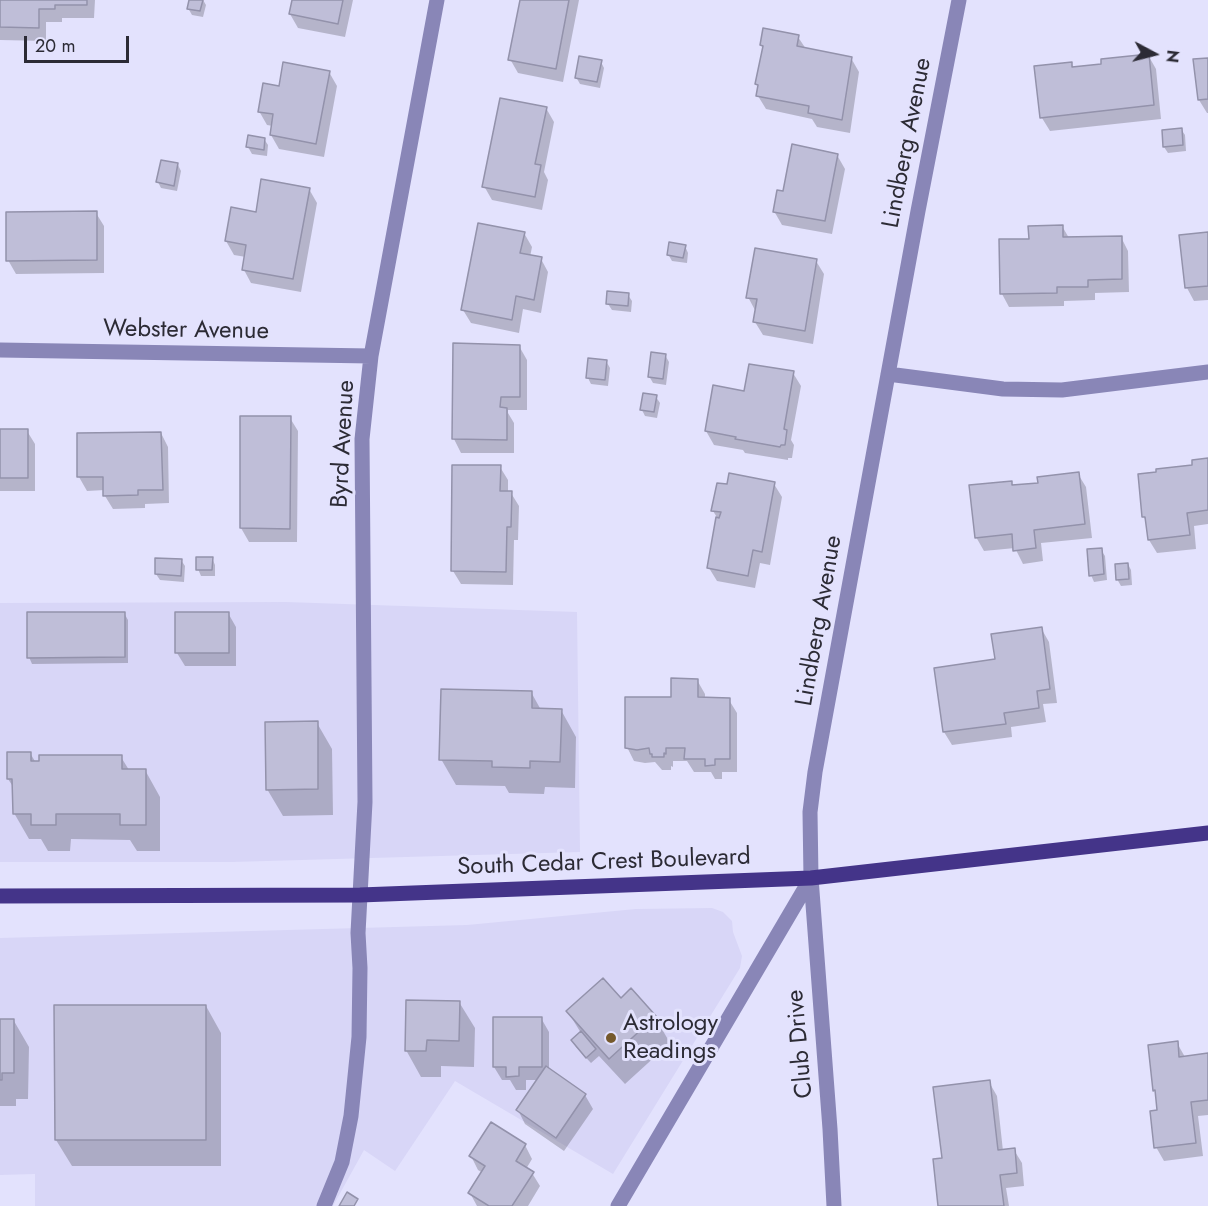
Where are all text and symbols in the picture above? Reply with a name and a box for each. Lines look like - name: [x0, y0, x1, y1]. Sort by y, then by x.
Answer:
- scale bar: [27, 24, 132, 62]
- north arrow: [1124, 24, 1184, 84]
- text: 20 m: [35, 33, 75, 59]
- text: N: [1160, 49, 1185, 64]
- street label: Lindberg Avenue: [877, 55, 939, 231]
- street label: Webster Avenue: [103, 315, 269, 347]
- street label: Byrd Avenue: [326, 379, 362, 509]
- street label: Lindberg Avenue: [791, 533, 849, 709]
- street label: South Cedar Crest Boulevard: [457, 843, 751, 883]
- street label: Club Drive: [782, 989, 820, 1099]
- place label: Astrology Readings: [623, 1010, 718, 1066]
- marker: Astrology Readings: [604, 1031, 618, 1045]

